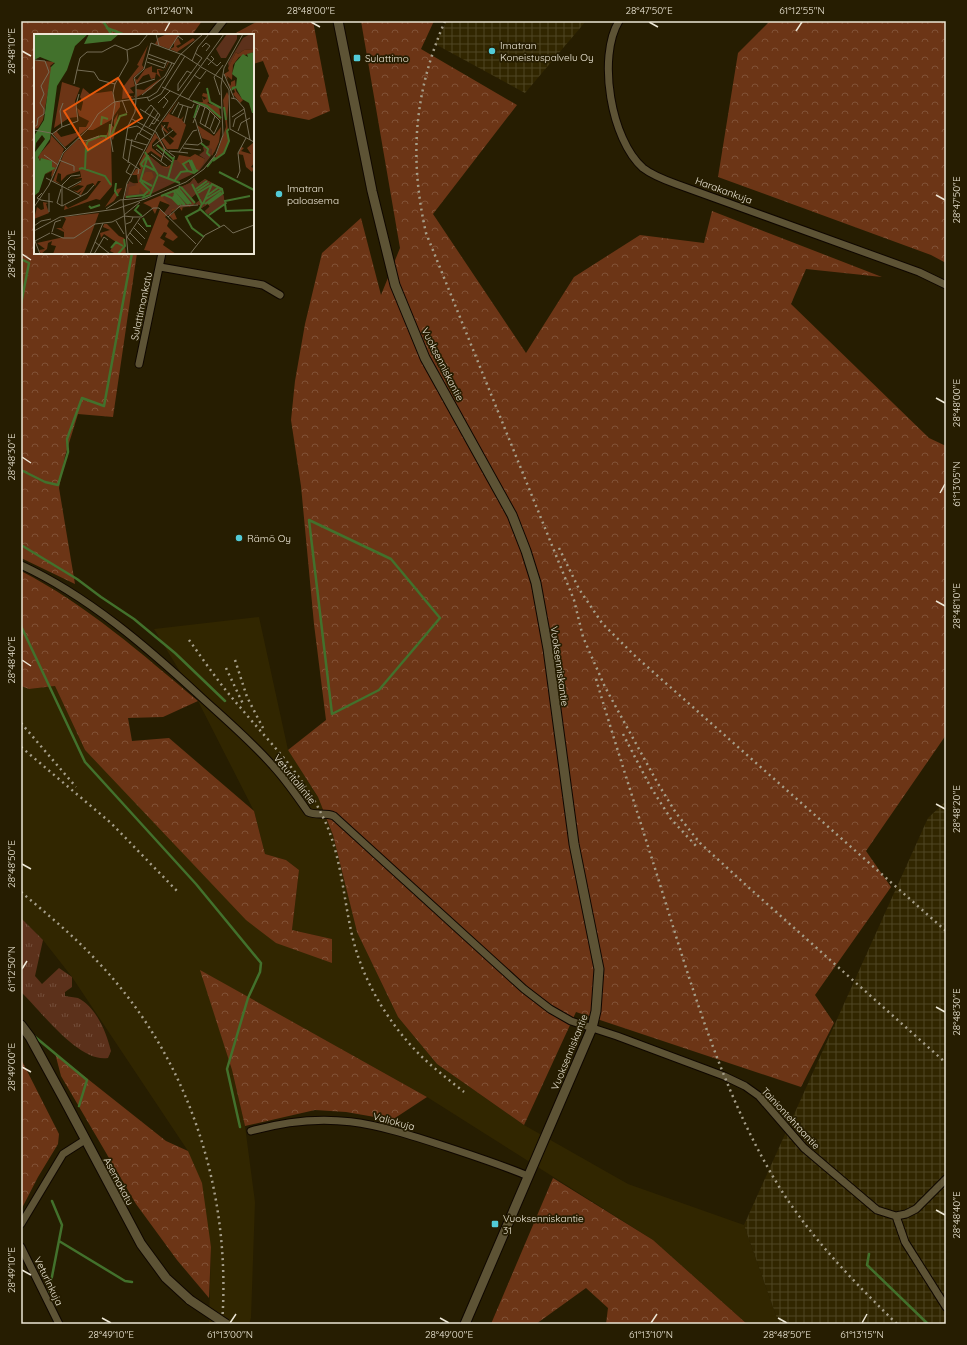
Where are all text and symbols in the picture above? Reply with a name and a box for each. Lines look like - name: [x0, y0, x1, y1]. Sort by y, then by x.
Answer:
- text: 61°12'40"N: [147, 4, 193, 17]
- text: 28°48'00"E: [287, 4, 335, 17]
- text: 28°47'50"E: [625, 4, 673, 17]
- text: 61°12'55"N: [779, 4, 825, 17]
- text: 28°48'10"E: [5, 28, 18, 74]
- inset map: [34, 34, 254, 254]
- place label: Imatran Koneistuspalvelu Oy: [500, 39, 594, 64]
- marker: Imatran Koneistuspalvelu Oy: [487, 46, 497, 56]
- place label: Sulattimo: [365, 52, 409, 65]
- marker: Sulattimo: [352, 53, 362, 63]
- street label: Harakankuja: [693, 174, 754, 207]
- text: 28°47'50"E: [950, 176, 963, 224]
- place label: Imatran paloasema: [287, 182, 339, 207]
- marker: Imatran paloasema: [274, 189, 284, 199]
- text: 28°48'20"E: [5, 230, 18, 278]
- street label: Sulattimonkatu: [128, 271, 155, 342]
- street label: Vuoksenniskantie: [418, 325, 467, 403]
- text: 28°48'00"E: [950, 379, 963, 427]
- text: 28°48'30"E: [5, 433, 18, 481]
- text: 61°13'05"N: [950, 461, 963, 507]
- place label: Rämö Oy: [247, 532, 291, 545]
- marker: Rämö Oy: [234, 533, 244, 543]
- text: 28°48'10"E: [950, 583, 963, 629]
- street label: Vuoksenniskantie: [547, 625, 572, 707]
- text: 28°48'40"E: [5, 636, 18, 684]
- street label: Veturitallintie: [271, 752, 319, 807]
- text: 28°48'20"E: [950, 785, 963, 833]
- text: 28°48'50"E: [5, 840, 18, 888]
- text: 61°12'50"N: [5, 946, 18, 992]
- text: 28°48'30"E: [950, 988, 963, 1036]
- street label: Vuoksenniskantie: [548, 1012, 591, 1092]
- text: 28°49'00"E: [5, 1043, 18, 1091]
- street label: Tainiontehtaantie: [759, 1085, 823, 1152]
- street label: Valiokuja: [372, 1110, 416, 1133]
- street label: Asemakatu: [101, 1155, 137, 1207]
- text: 28°48'40"E: [950, 1191, 963, 1239]
- place label: Vuoksenniskantie 31: [503, 1212, 584, 1237]
- marker: Vuoksenniskantie 31: [490, 1219, 500, 1229]
- text: 28°49'10"E: [5, 1247, 18, 1293]
- street label: Veturinkuja: [31, 1255, 66, 1308]
- text: 28°49'10"E: [88, 1328, 134, 1341]
- text: 61°13'00"N: [207, 1328, 253, 1341]
- text: 28°49'00"E: [425, 1328, 473, 1341]
- text: 61°13'10"N: [629, 1328, 673, 1341]
- text: 28°48'50"E: [763, 1328, 811, 1341]
- text: 61°13'15"N: [840, 1328, 884, 1341]

